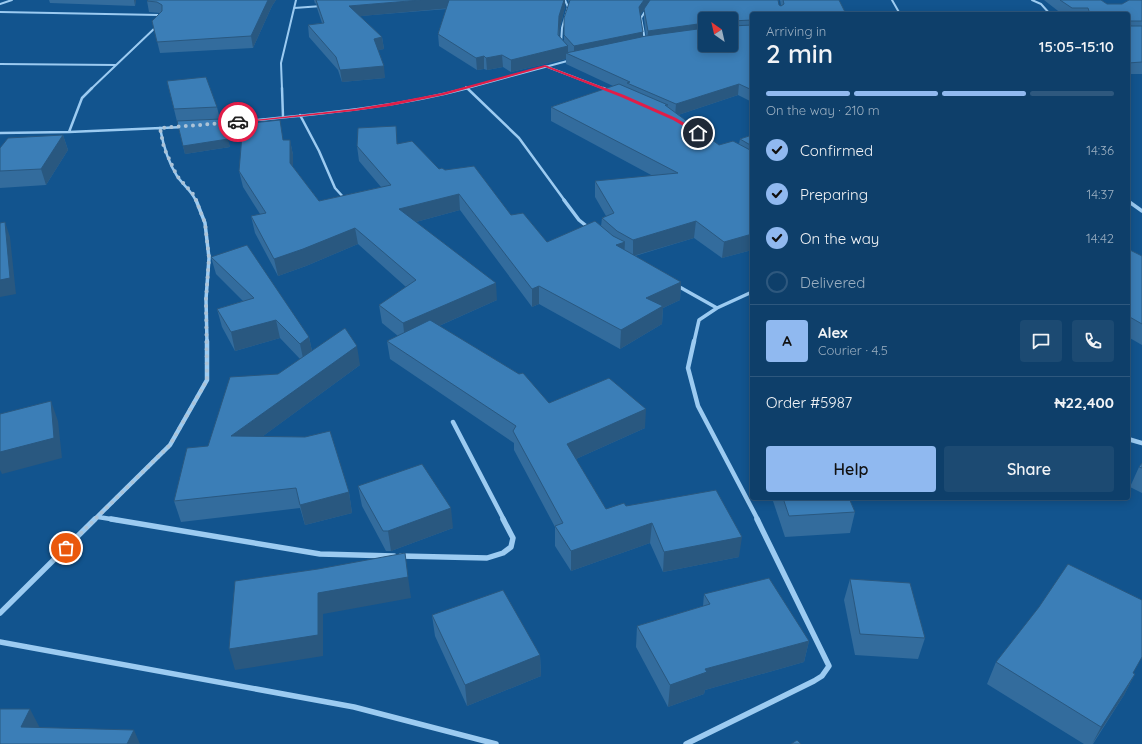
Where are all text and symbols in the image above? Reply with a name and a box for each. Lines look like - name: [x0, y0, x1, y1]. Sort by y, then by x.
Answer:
- north arrow: [698, 12, 738, 52]
- map controls: [698, 12, 738, 52]
- text: Arriving in: [766, 23, 826, 39]
- text: 2 min: [766, 37, 833, 70]
- text: 15:05–15:10: [1039, 37, 1114, 56]
- courier: [218, 102, 258, 142]
- text: On the way · 210 m: [766, 102, 880, 118]
- icon: car: [227, 111, 249, 133]
- pin: [681, 116, 715, 150]
- icon: home: [687, 122, 709, 144]
- icon: check: [766, 139, 788, 161]
- text: Confirmed: [800, 141, 873, 160]
- text: 14:36: [1086, 142, 1114, 158]
- icon: check: [766, 183, 788, 205]
- text: Preparing: [800, 185, 868, 204]
- text: 14:37: [1087, 186, 1114, 202]
- icon: check: [766, 227, 788, 249]
- text: On the way: [800, 229, 879, 248]
- text: 14:42: [1086, 230, 1114, 246]
- text: Delivered: [800, 273, 865, 292]
- button: chat: [1020, 320, 1062, 362]
- button: phone: [1072, 320, 1114, 362]
- text: Alex: [818, 323, 848, 342]
- text: A: [782, 331, 792, 350]
- text: Courier · 4.5: [818, 342, 888, 358]
- text: Order #5987: [766, 393, 852, 412]
- text: ₦22,400: [1055, 393, 1114, 412]
- button: Help: [766, 446, 936, 492]
- button: Share: [944, 446, 1114, 492]
- pin: [49, 531, 83, 565]
- icon: bag: [55, 537, 77, 559]

